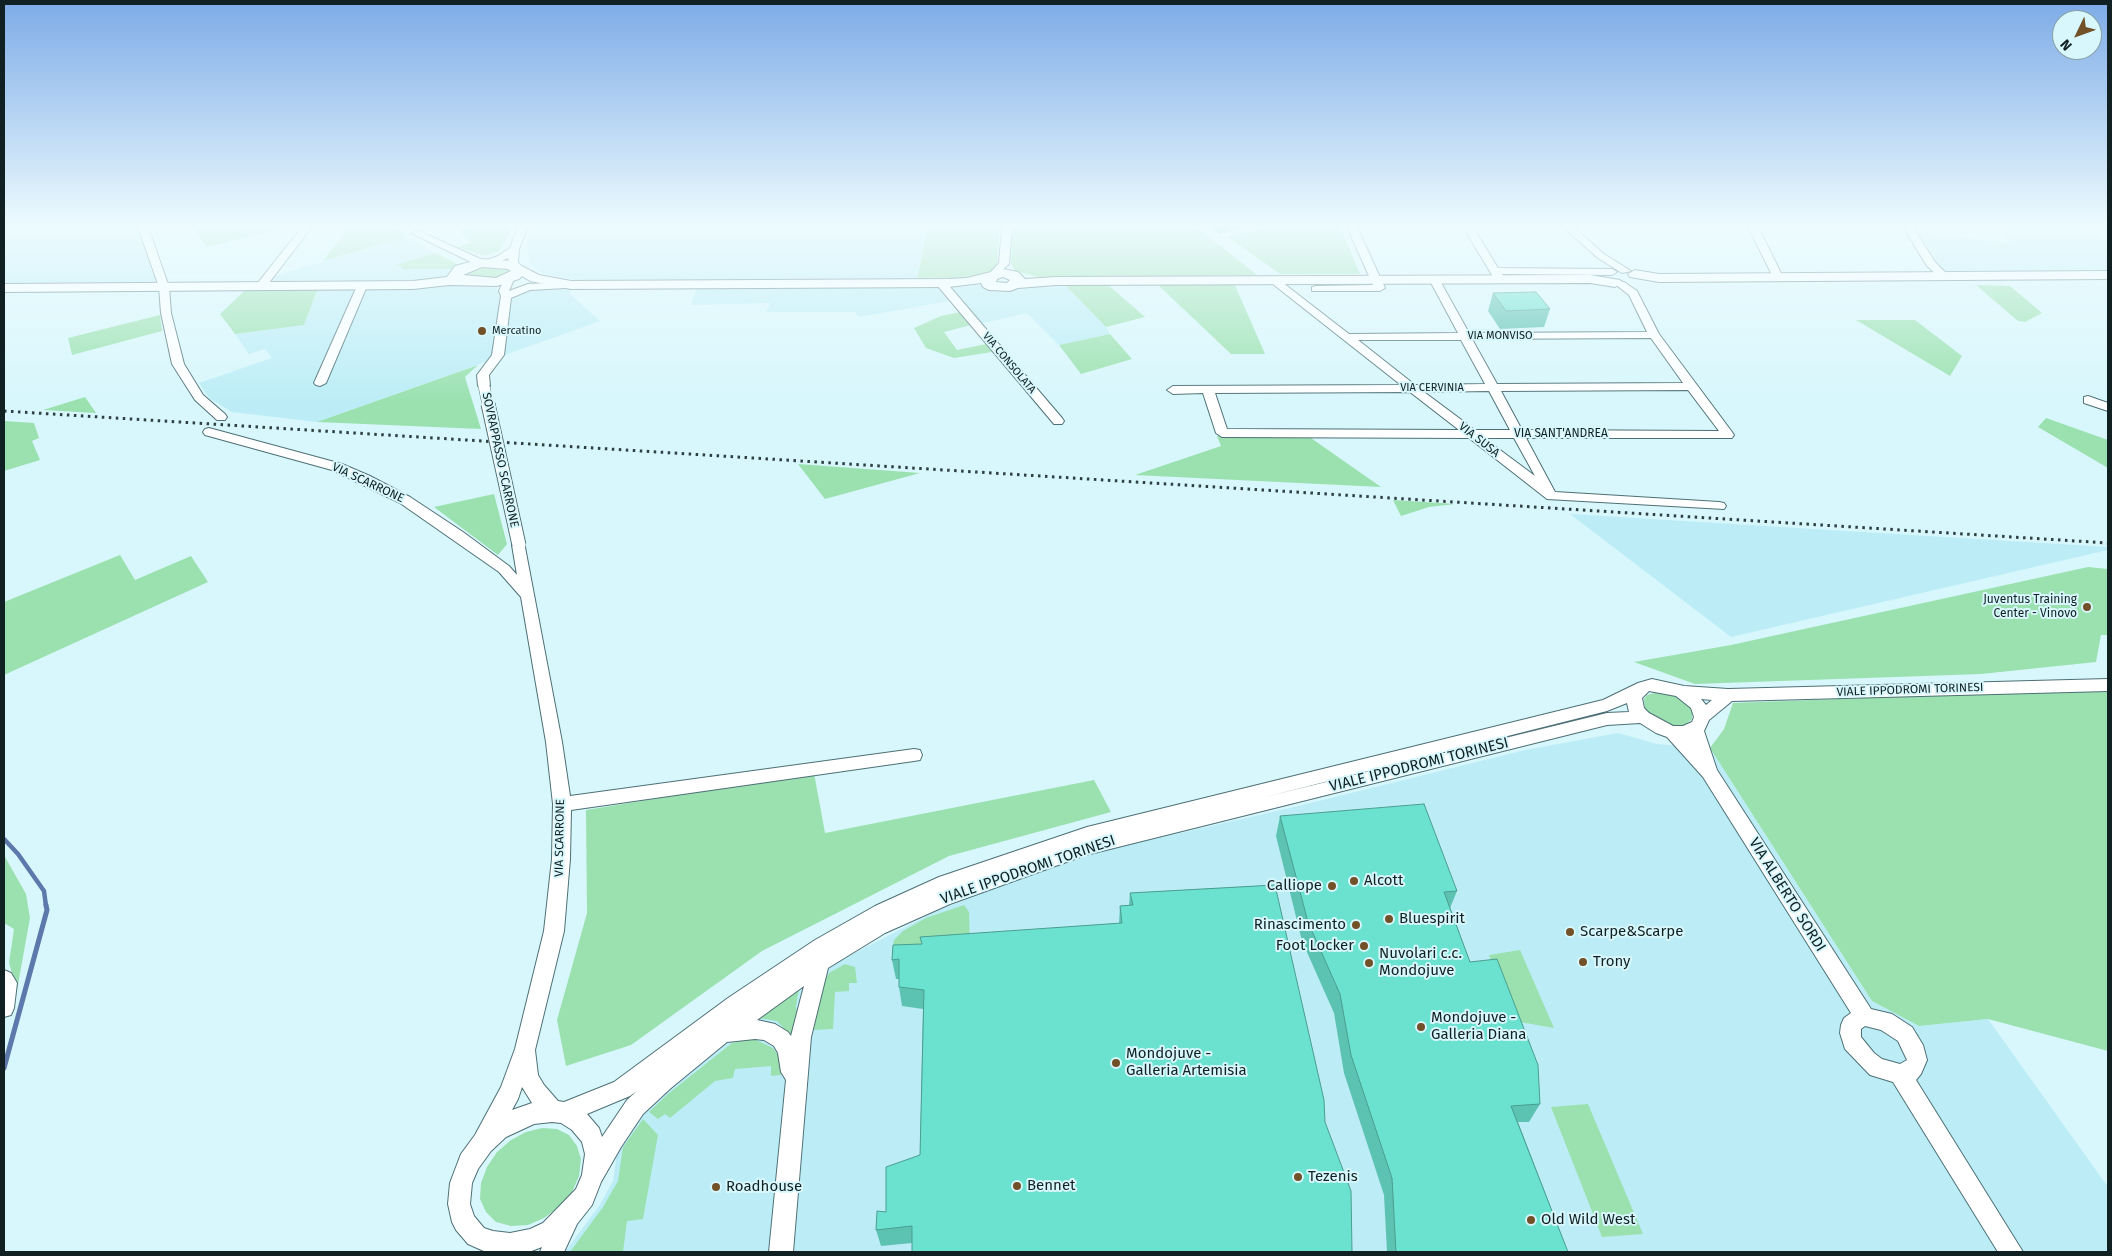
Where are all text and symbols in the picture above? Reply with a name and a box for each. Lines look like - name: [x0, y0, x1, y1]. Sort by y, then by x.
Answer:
- north arrow: [2052, 10, 2102, 60]
- text: N: [2057, 36, 2076, 54]
- place label: Mercatino: [492, 324, 542, 338]
- marker: Mercatino: [476, 325, 488, 337]
- street label: VIA MONVISO: [1467, 329, 1533, 343]
- street label: VIA CONSOLATA: [980, 330, 1038, 396]
- street label: VIA CERVINIA: [1400, 381, 1464, 395]
- street label: SOVRAPPASSO SCARRONE: [479, 391, 521, 529]
- street label: VIA SUSA: [1456, 420, 1502, 460]
- street label: VIA SANT'ANDREA: [1514, 427, 1608, 441]
- street label: VIA SCARRONE: [330, 460, 406, 506]
- place label: Juventus Training Center - Vinovo: [1983, 593, 2077, 621]
- marker: Juventus Training Center - Vinovo: [2081, 601, 2093, 613]
- street label: VIALE IPPODROMI TORINESI: [1836, 680, 1984, 700]
- street label: VIALE IPPODROMI TORINESI: [1328, 734, 1510, 796]
- street label: VIA SCARRONE: [552, 799, 568, 877]
- street label: VIALE IPPODROMI TORINESI: [938, 832, 1118, 908]
- street label: VIA ALBERTO SORDI: [1745, 835, 1829, 955]
- place label: Alcott: [1364, 872, 1403, 890]
- marker: Alcott: [1348, 875, 1360, 887]
- place label: Calliope: [1267, 877, 1322, 895]
- marker: Calliope: [1326, 880, 1338, 892]
- place label: Bluespirit: [1399, 910, 1465, 928]
- marker: Bluespirit: [1383, 913, 1395, 925]
- place label: Rinascimento: [1254, 916, 1346, 934]
- marker: Rinascimento: [1350, 919, 1362, 931]
- place label: Scarpe&Scarpe: [1580, 923, 1683, 941]
- marker: Scarpe&Scarpe: [1564, 926, 1576, 938]
- place label: Foot Locker: [1276, 937, 1354, 955]
- marker: Foot Locker: [1358, 940, 1370, 952]
- place label: Nuvolari c.c. Mondojuve: [1379, 945, 1462, 980]
- place label: Trony: [1593, 953, 1630, 971]
- marker: Trony: [1577, 956, 1589, 968]
- marker: Nuvolari c.c. Mondojuve: [1363, 957, 1375, 969]
- place label: Mondojuve - Galleria Diana: [1431, 1009, 1527, 1044]
- marker: Mondojuve - Galleria Diana: [1415, 1021, 1427, 1033]
- place label: Mondojuve - Galleria Artemisia: [1126, 1045, 1247, 1080]
- marker: Mondojuve - Galleria Artemisia: [1110, 1057, 1122, 1069]
- place label: Tezenis: [1308, 1168, 1358, 1186]
- marker: Tezenis: [1292, 1171, 1304, 1183]
- place label: Bennet: [1027, 1177, 1075, 1195]
- place label: Roadhouse: [726, 1178, 802, 1196]
- marker: Bennet: [1011, 1180, 1023, 1192]
- marker: Roadhouse: [710, 1181, 722, 1193]
- place label: Old Wild West: [1541, 1211, 1635, 1229]
- marker: Old Wild West: [1525, 1214, 1537, 1226]

